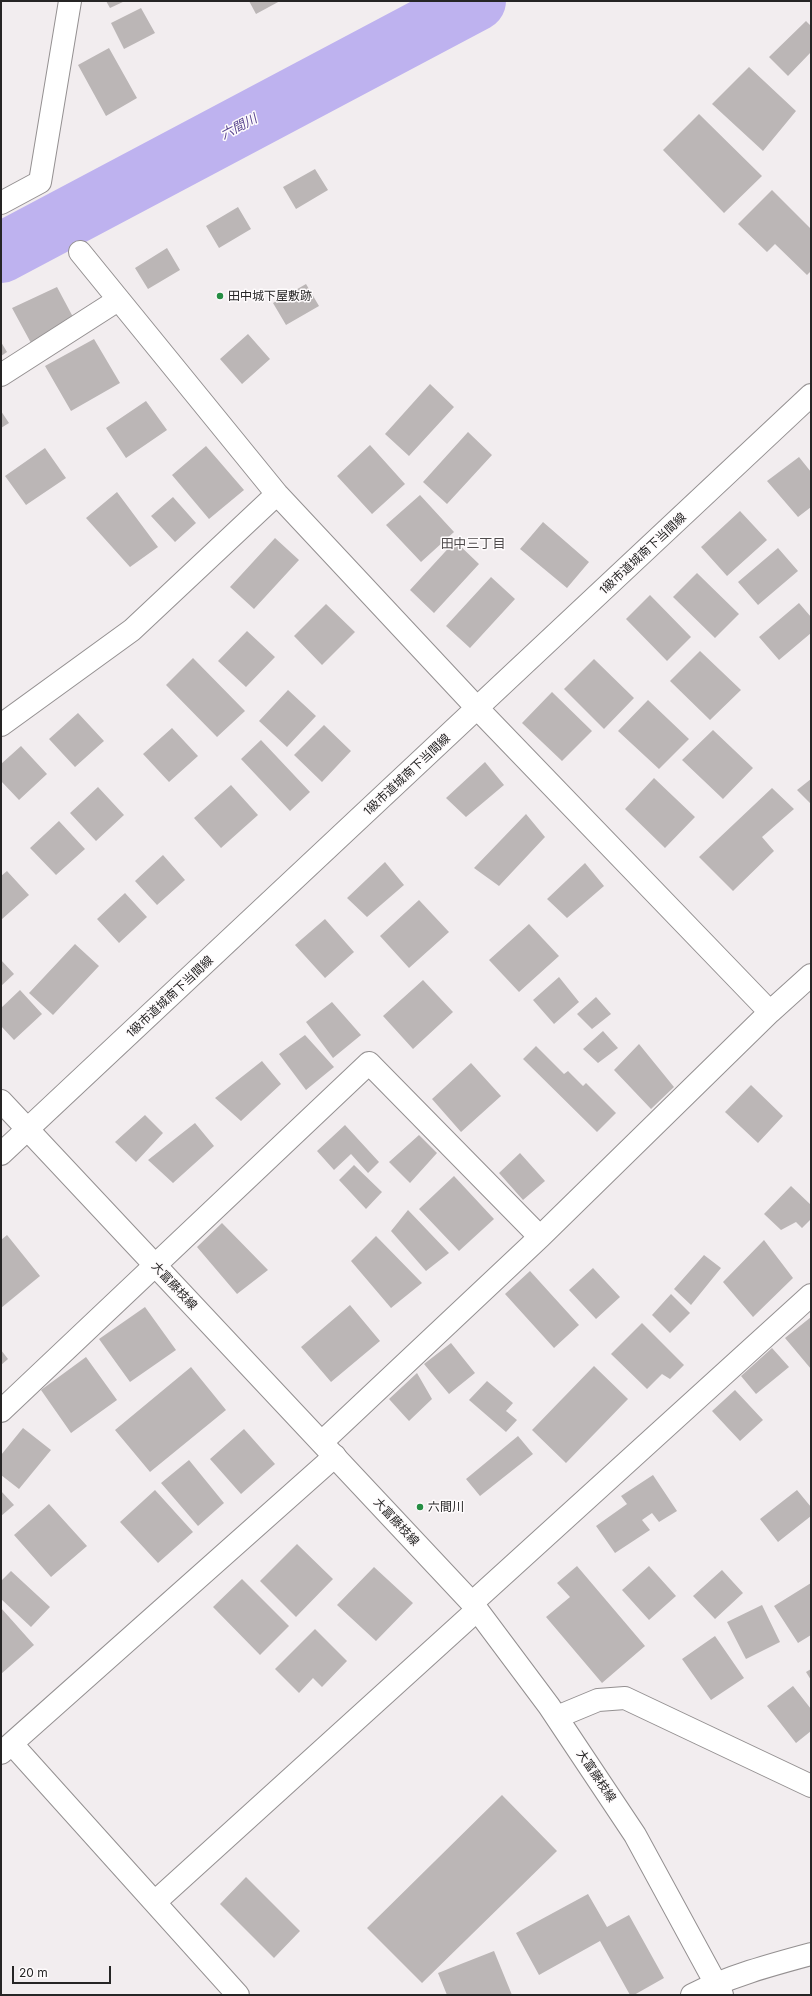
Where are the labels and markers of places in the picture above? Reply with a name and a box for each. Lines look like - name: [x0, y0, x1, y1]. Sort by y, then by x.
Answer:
- place label: 田中城下屋敷跡: [228, 289, 312, 303]
- marker: 田中城下屋敷跡: [215, 291, 225, 301]
- place label: 六間川: [428, 1500, 464, 1514]
- marker: 六間川: [415, 1502, 425, 1512]

